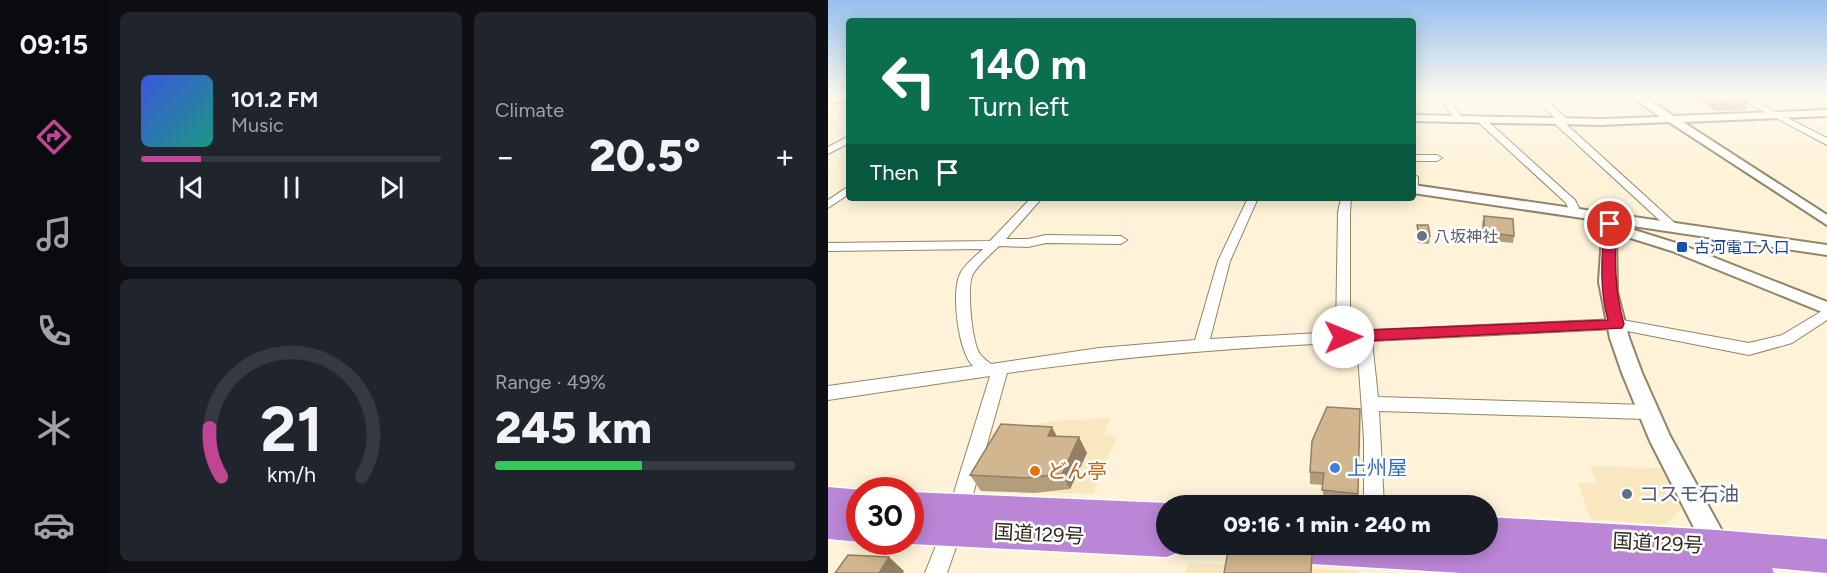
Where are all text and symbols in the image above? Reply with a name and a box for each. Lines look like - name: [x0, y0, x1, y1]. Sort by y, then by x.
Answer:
- text: 09:15: [20, 28, 88, 61]
- text: 140 m: [969, 39, 1087, 90]
- icon: left: [870, 42, 948, 120]
- text: 101.2 FM: [231, 86, 318, 113]
- text: Turn left: [969, 90, 1069, 123]
- text: Climate: [495, 98, 564, 122]
- text: Music: [231, 113, 284, 137]
- icon: directions: [33, 116, 75, 158]
- text: 20.5°: [589, 128, 701, 182]
- text: −: [495, 137, 516, 176]
- text: +: [774, 137, 795, 176]
- icon: arrive: [931, 156, 964, 189]
- text: Then: [870, 159, 919, 186]
- icon: previous: [175, 171, 208, 204]
- icon: pause: [275, 171, 308, 204]
- icon: next: [375, 171, 408, 204]
- pin: [1584, 198, 1635, 249]
- icon: arrive: [1593, 207, 1626, 240]
- icon: music: [33, 213, 75, 255]
- place label: 八坂神社: [1434, 227, 1498, 246]
- marker: 八坂神社: [1415, 229, 1429, 243]
- place label: 古河電工入口: [1694, 238, 1790, 257]
- marker: 古河電工入口: [1675, 240, 1689, 254]
- position arrow: [1311, 305, 1375, 369]
- icon: phone: [33, 310, 75, 352]
- text: Range · 49%: [495, 370, 606, 394]
- text: 21: [260, 392, 322, 467]
- text: 245 km: [495, 400, 652, 454]
- icon: climate: [33, 407, 75, 449]
- place label: 上州屋: [1347, 456, 1407, 480]
- place label: どん亭: [1047, 459, 1107, 483]
- marker: 上州屋: [1328, 461, 1342, 475]
- text: km/h: [267, 462, 315, 487]
- marker: どん亭: [1028, 464, 1042, 478]
- speed limit sign: 30: [846, 477, 924, 555]
- place label: コスモ石油: [1639, 482, 1739, 506]
- marker: コスモ石油: [1620, 487, 1634, 501]
- icon: car: [33, 504, 75, 546]
- text: 09:16 · 1 min · 240 m: [1223, 511, 1431, 538]
- street label: 国道129号: [993, 520, 1085, 548]
- street label: 国道129号: [1612, 529, 1704, 557]

